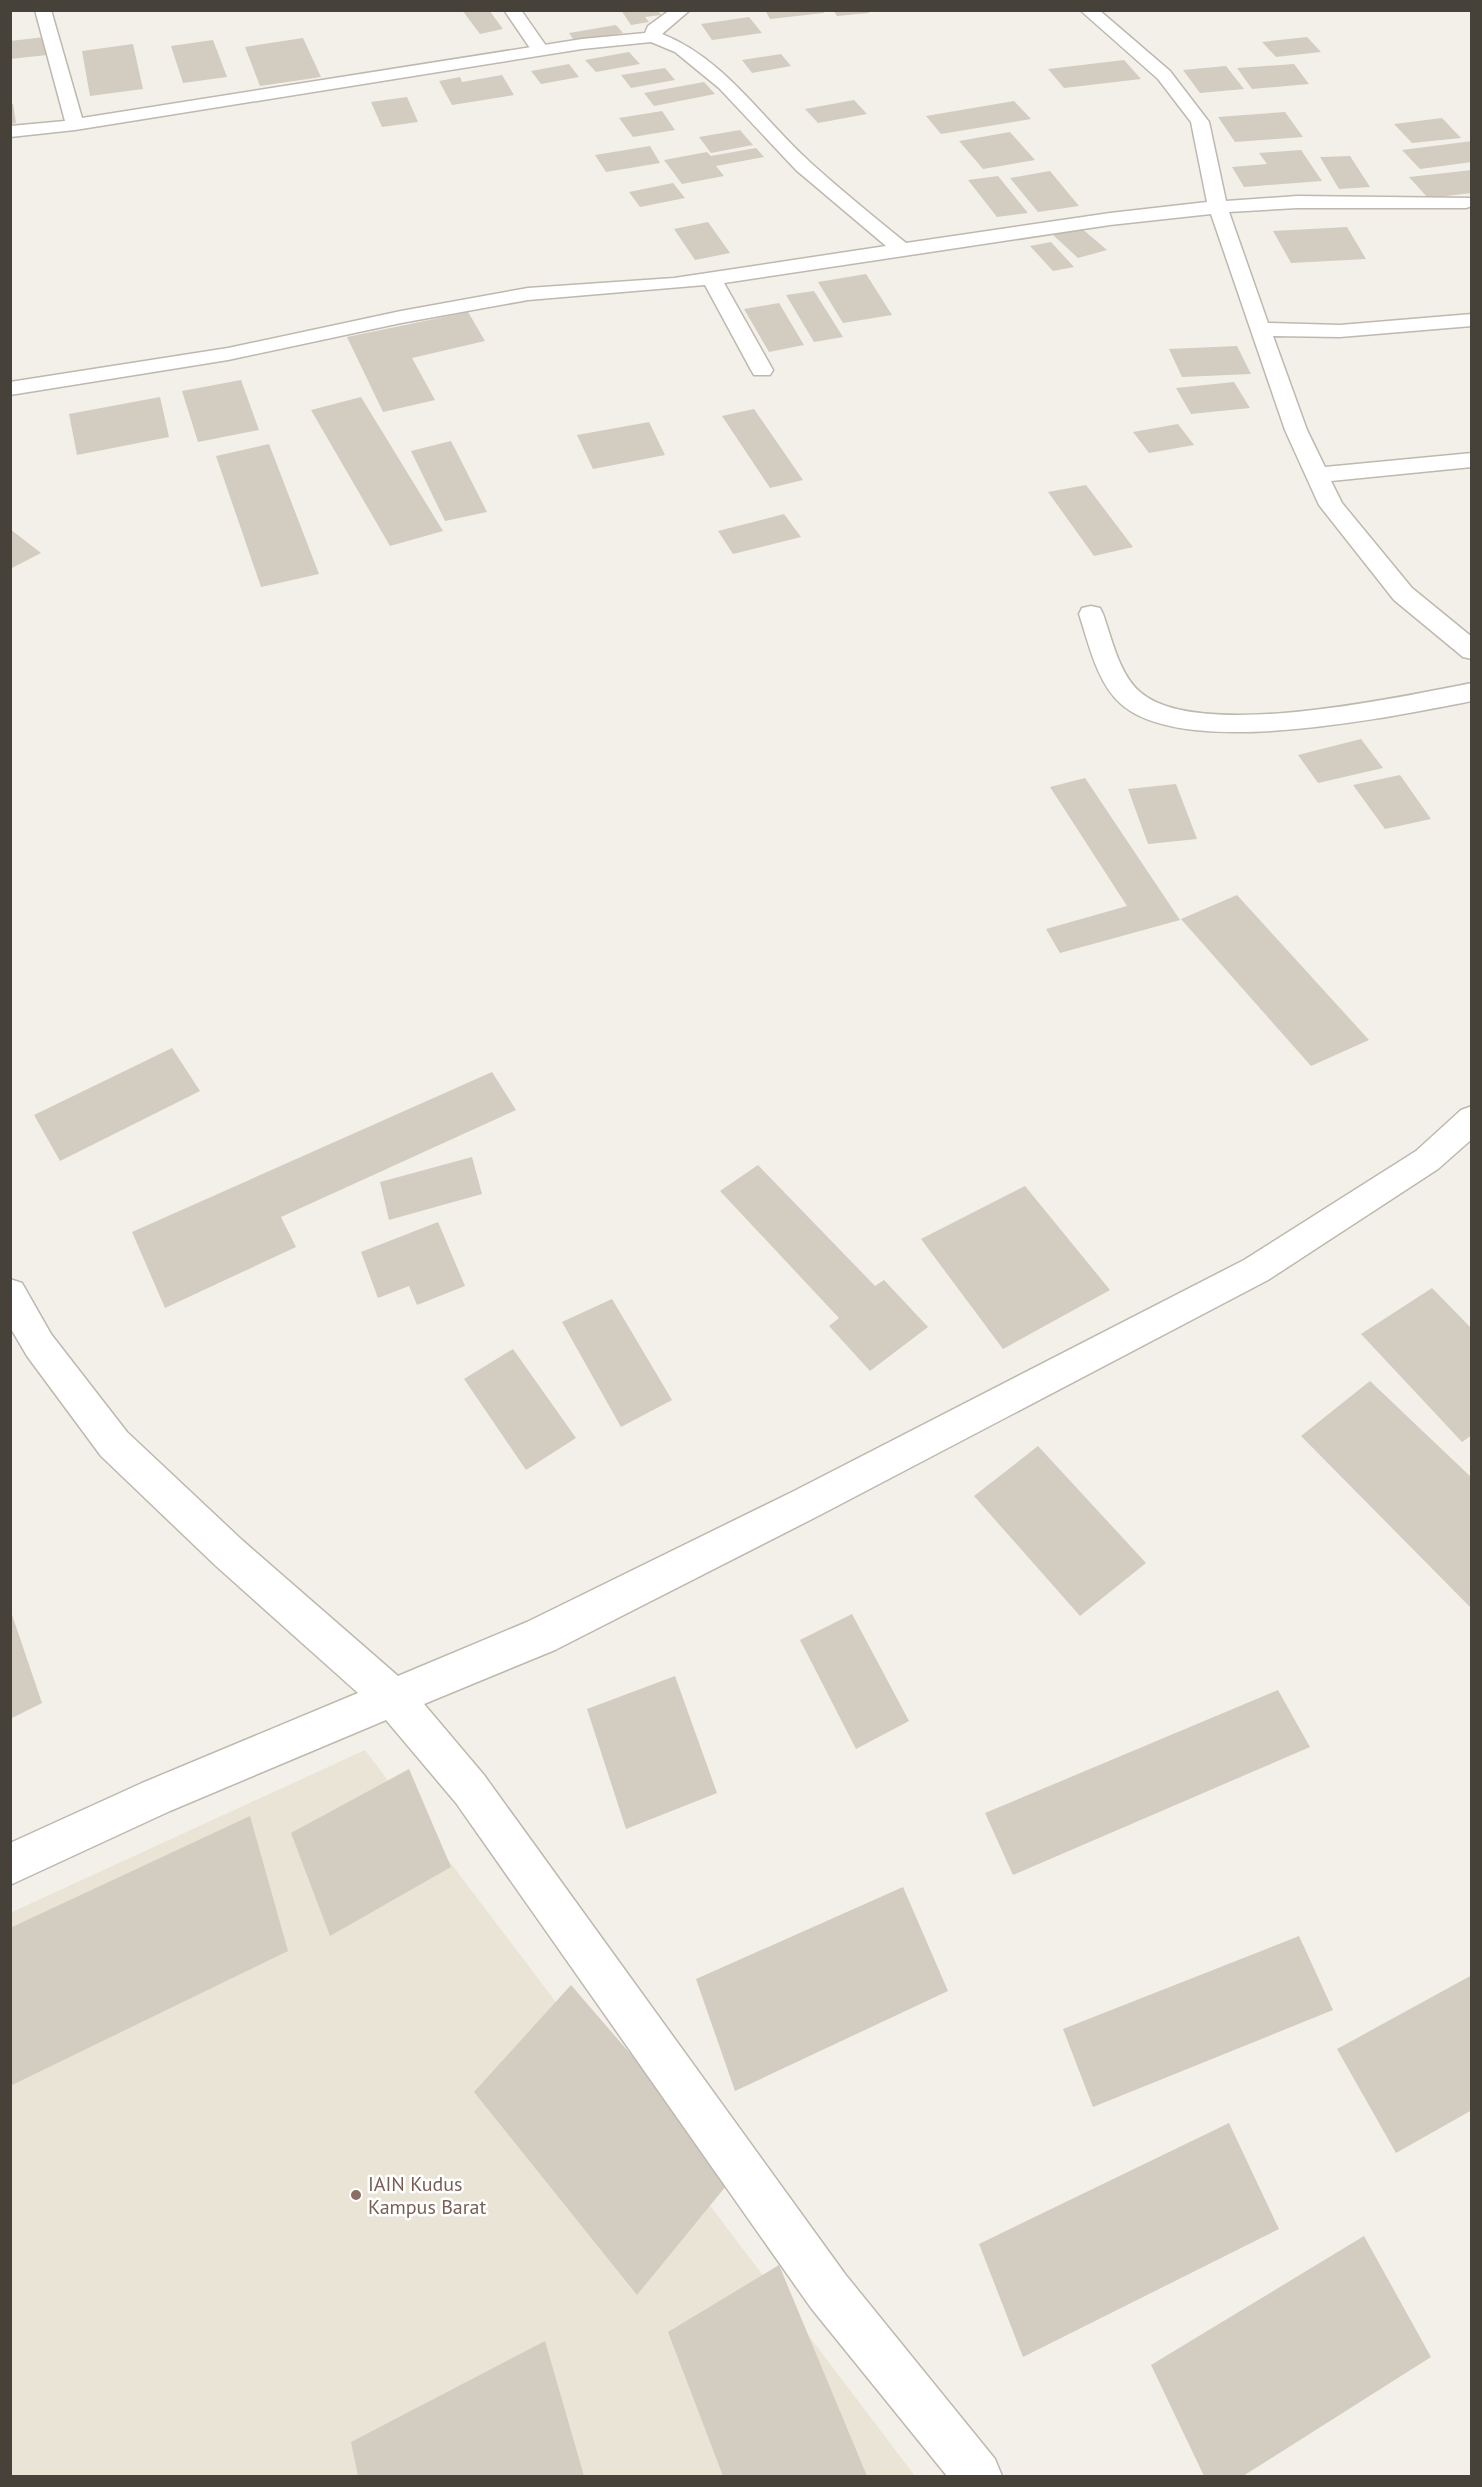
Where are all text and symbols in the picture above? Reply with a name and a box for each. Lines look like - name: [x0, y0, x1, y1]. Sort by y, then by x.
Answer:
- place label: IAIN Kudus Kampus Barat: [368, 2171, 486, 2220]
- marker: IAIN Kudus Kampus Barat: [349, 2188, 363, 2202]

